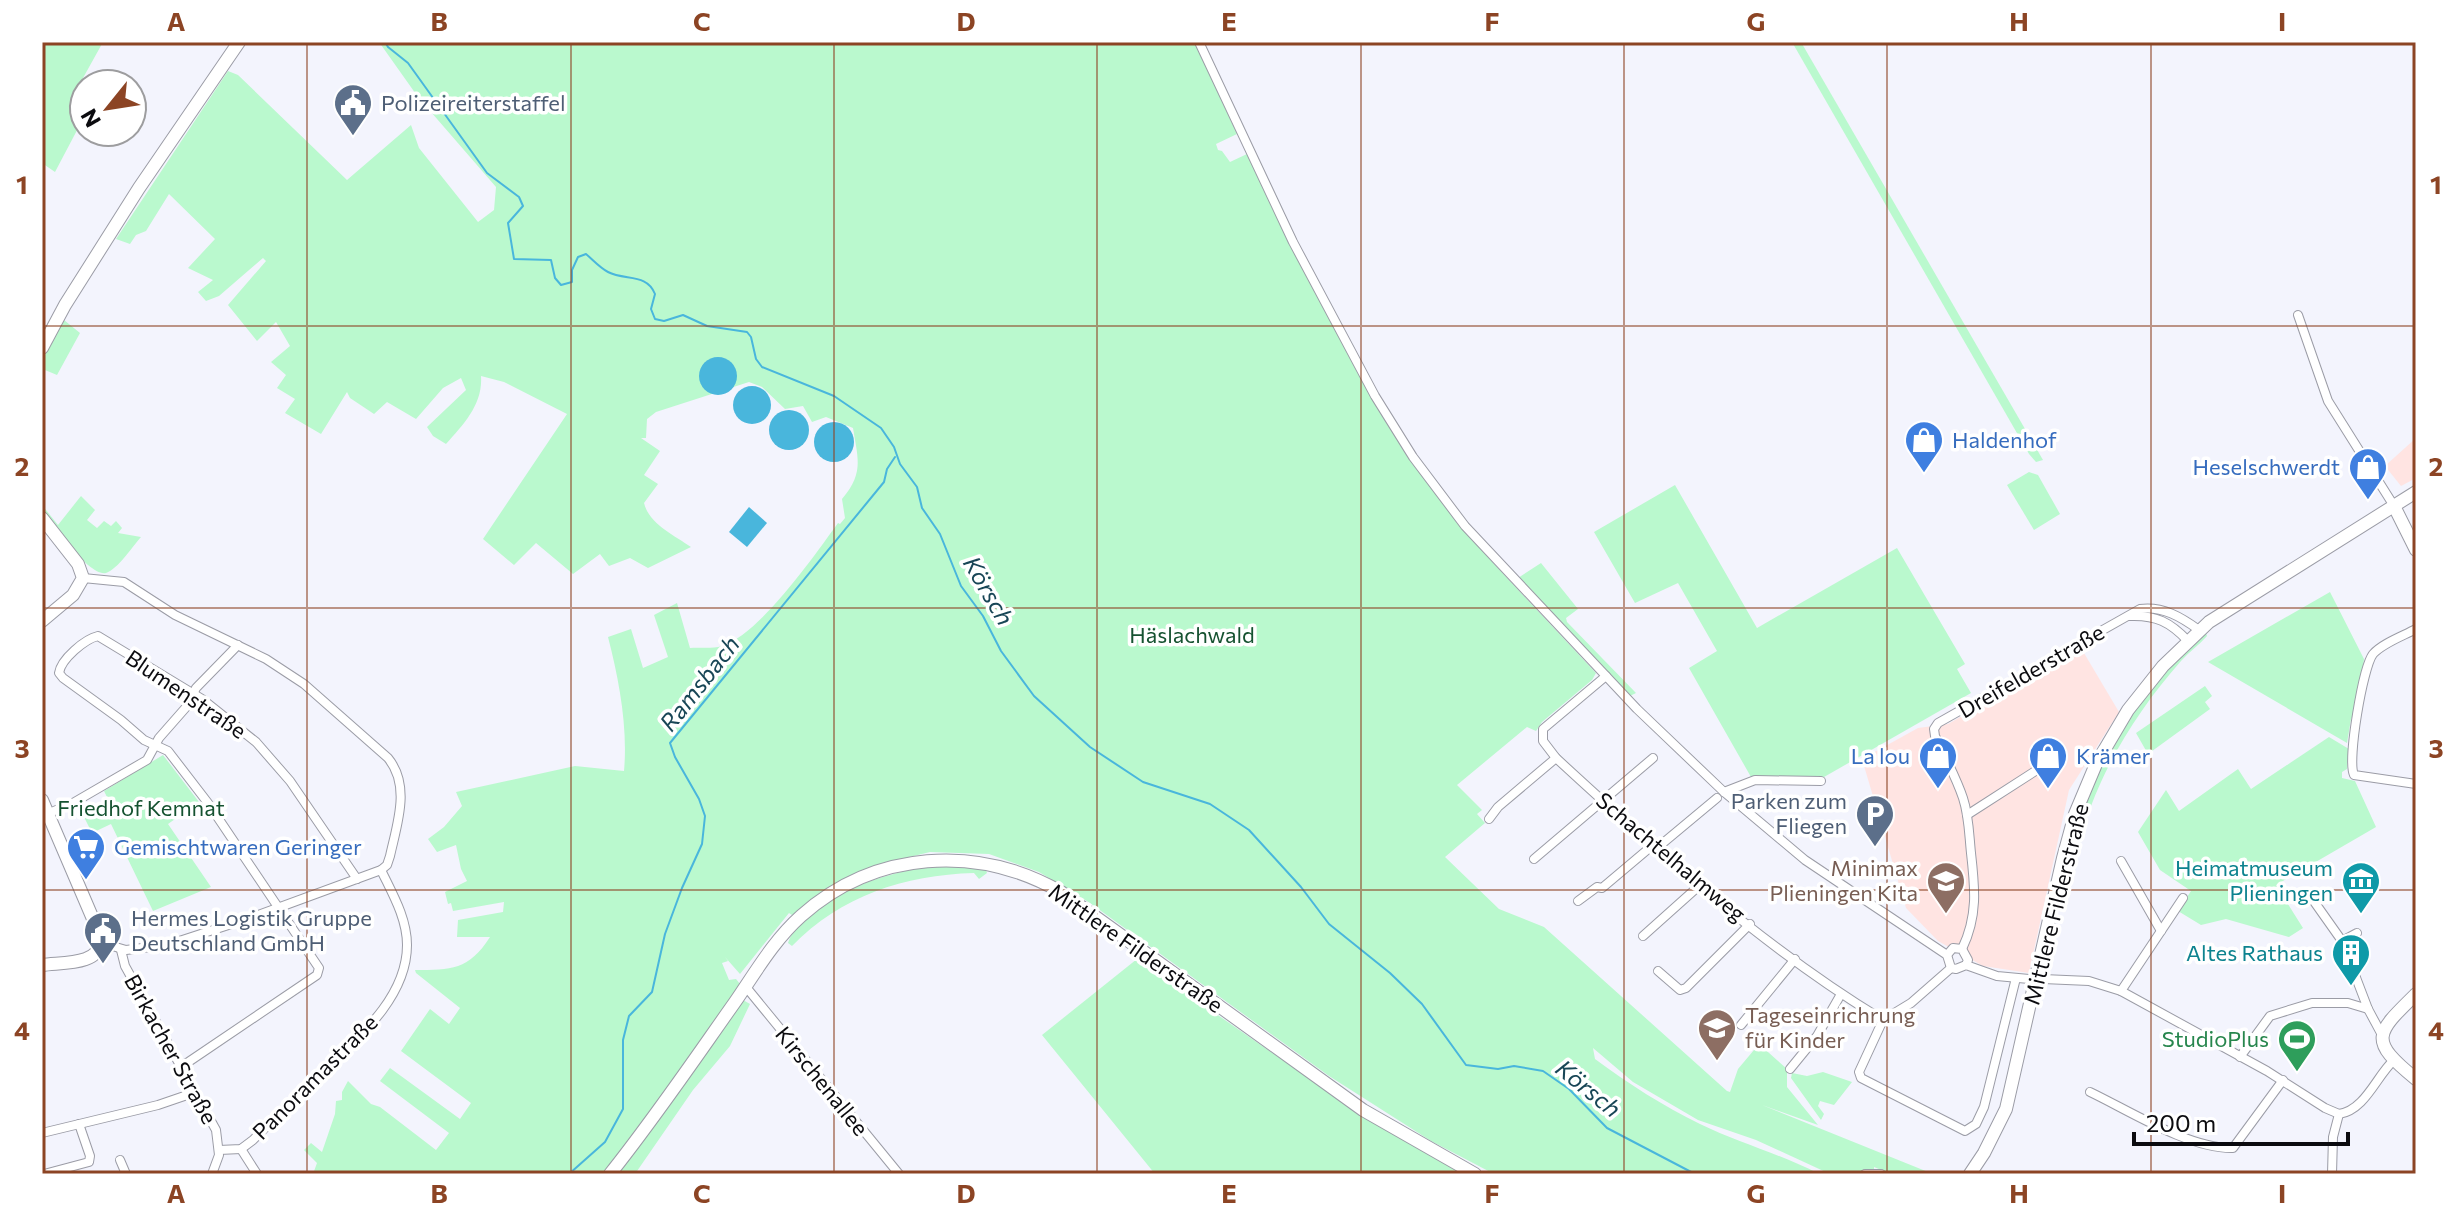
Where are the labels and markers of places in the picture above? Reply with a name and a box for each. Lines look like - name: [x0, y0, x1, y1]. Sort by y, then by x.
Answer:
- public building icon: Polizeireiterstaffel: [332, 82, 374, 137]
- place label: Polizeireiterstaffel: [381, 89, 566, 116]
- shop icon: Haldenhof: [1903, 419, 1945, 474]
- place label: Haldenhof: [1952, 426, 2057, 453]
- shop icon: Heselschwerdt: [2347, 446, 2389, 501]
- place label: Heselschwerdt: [2192, 453, 2340, 480]
- shop icon: La lou: [1917, 735, 1959, 790]
- shop icon: Krämer: [2027, 735, 2069, 790]
- place label: La lou: [1851, 742, 1910, 769]
- place label: Krämer: [2076, 742, 2151, 769]
- place label: Parken zum Fliegen: [1731, 787, 1847, 839]
- parking icon: Parken zum Fliegen: [1854, 793, 1896, 848]
- supermarket icon: Gemischtwaren Geringer: [65, 826, 107, 881]
- place label: Gemischtwaren Geringer: [114, 833, 362, 860]
- place label: Minimax Plieningen Kita: [1769, 854, 1918, 906]
- place label: Heimatmuseum Plieningen: [2175, 854, 2333, 906]
- school or university icon: Minimax Plieningen Kita: [1925, 860, 1967, 915]
- museum icon: Heimatmuseum Plieningen: [2340, 860, 2382, 915]
- place label: Hermes Logistik Gruppe Deutschland GmbH: [131, 904, 372, 956]
- public building icon: Hermes Logistik Gruppe Deutschland GmbH: [82, 910, 124, 965]
- building icon: Altes Rathaus: [2330, 932, 2372, 987]
- place label: Altes Rathaus: [2186, 939, 2323, 966]
- place label: Tageseinrichrung für Kinder: [1745, 1001, 1916, 1053]
- school or university icon: Tageseinrichrung für Kinder: [1696, 1007, 1738, 1062]
- sports icon: StudioPlus: [2276, 1018, 2318, 1073]
- place label: StudioPlus: [2162, 1025, 2269, 1052]

